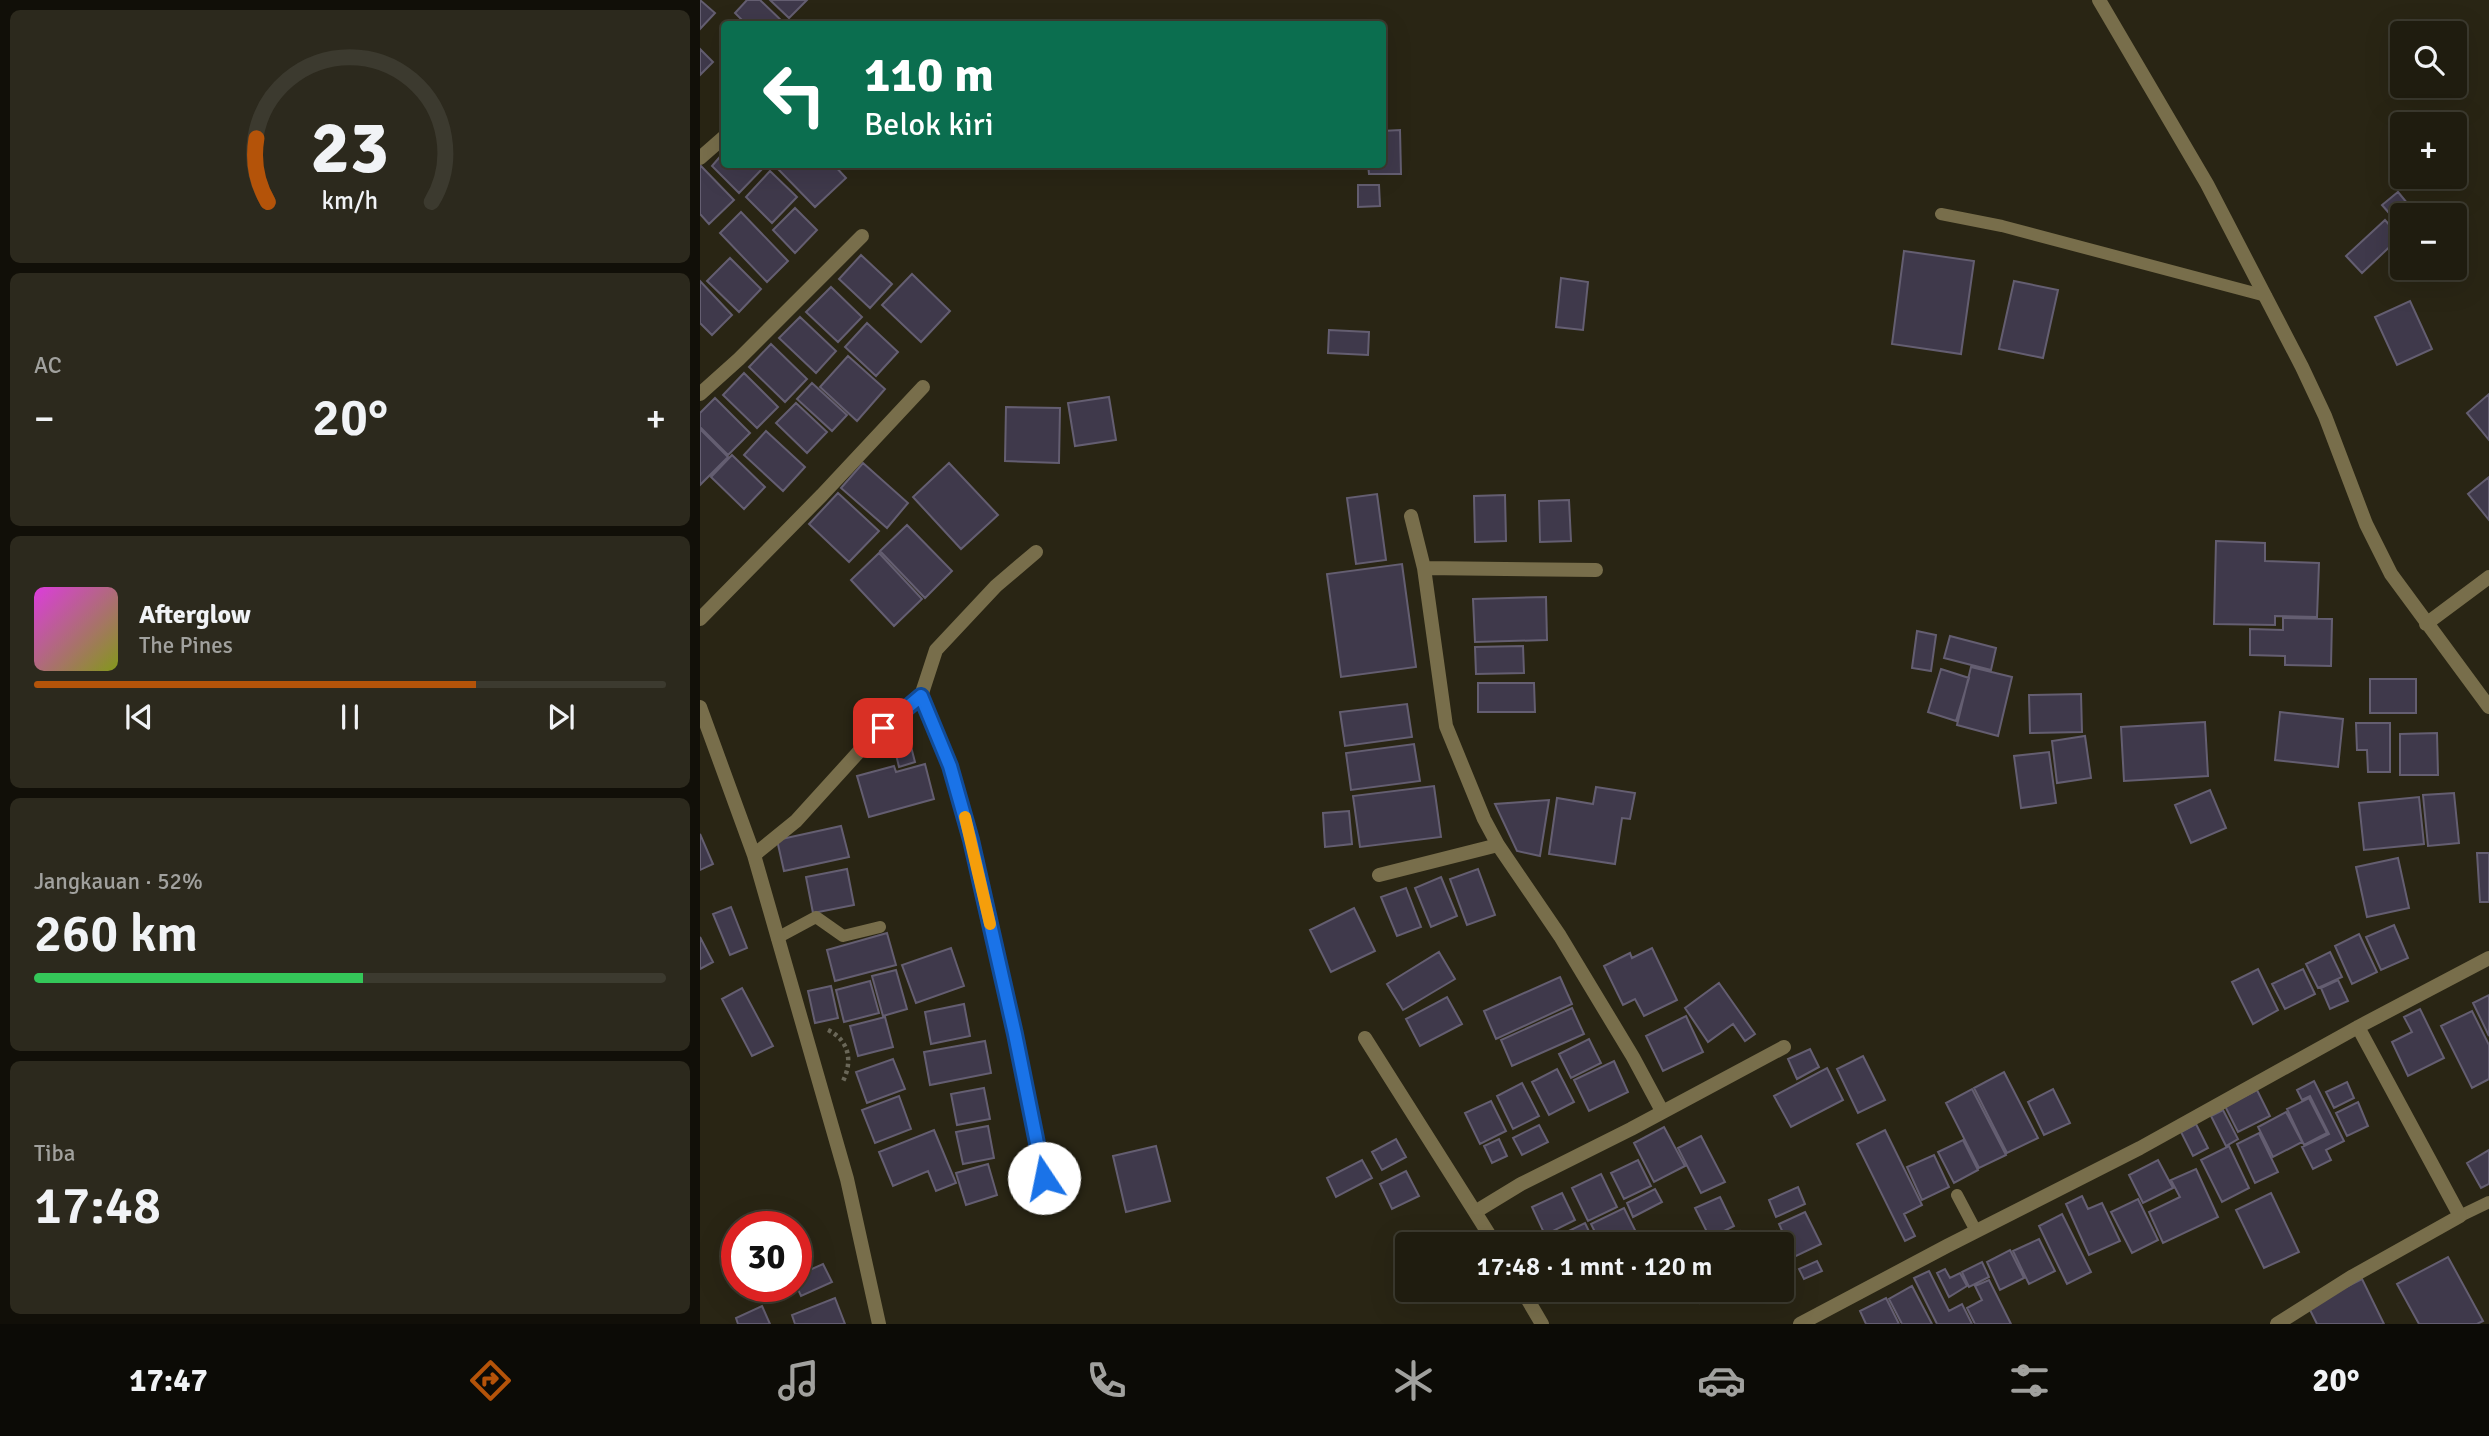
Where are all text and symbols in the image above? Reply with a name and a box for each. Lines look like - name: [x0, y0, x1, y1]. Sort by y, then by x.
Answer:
- map controls: [2390, 21, 2467, 280]
- button: search: [2390, 21, 2467, 98]
- text: 110 m: [864, 45, 994, 105]
- icon: left: [749, 49, 840, 140]
- text: 23: [311, 105, 389, 194]
- text: Belok kiri: [864, 105, 994, 144]
- button: +: [2390, 112, 2467, 189]
- text: km/h: [322, 185, 378, 216]
- button: −: [2390, 203, 2467, 280]
- text: AC: [34, 351, 62, 380]
- text: 20°: [312, 386, 388, 450]
- text: −: [34, 395, 55, 442]
- text: +: [645, 395, 666, 442]
- text: Afterglow: [139, 599, 251, 631]
- text: The Pines: [139, 631, 233, 660]
- icon: previous: [120, 698, 158, 736]
- icon: pause: [331, 698, 369, 736]
- icon: next: [542, 698, 580, 736]
- pin: [853, 698, 913, 758]
- icon: arrive: [864, 709, 902, 747]
- text: Jangkauan · 52%: [34, 867, 203, 896]
- text: 260 km: [34, 902, 198, 966]
- text: Tiba: [34, 1139, 75, 1168]
- position arrow: [1007, 1141, 1081, 1215]
- text: 17:48: [34, 1174, 161, 1238]
- speed limit sign: 30: [721, 1211, 812, 1302]
- text: 17:48 · 1 mnt · 120 m: [1477, 1251, 1712, 1283]
- icon: directions: [466, 1356, 515, 1405]
- icon: music: [774, 1356, 823, 1405]
- icon: phone: [1082, 1356, 1131, 1405]
- icon: climate: [1389, 1356, 1438, 1405]
- icon: car: [1697, 1356, 1746, 1405]
- icon: filters: [2005, 1356, 2054, 1405]
- text: 17:47: [129, 1361, 208, 1400]
- text: 20°: [2312, 1361, 2360, 1400]

